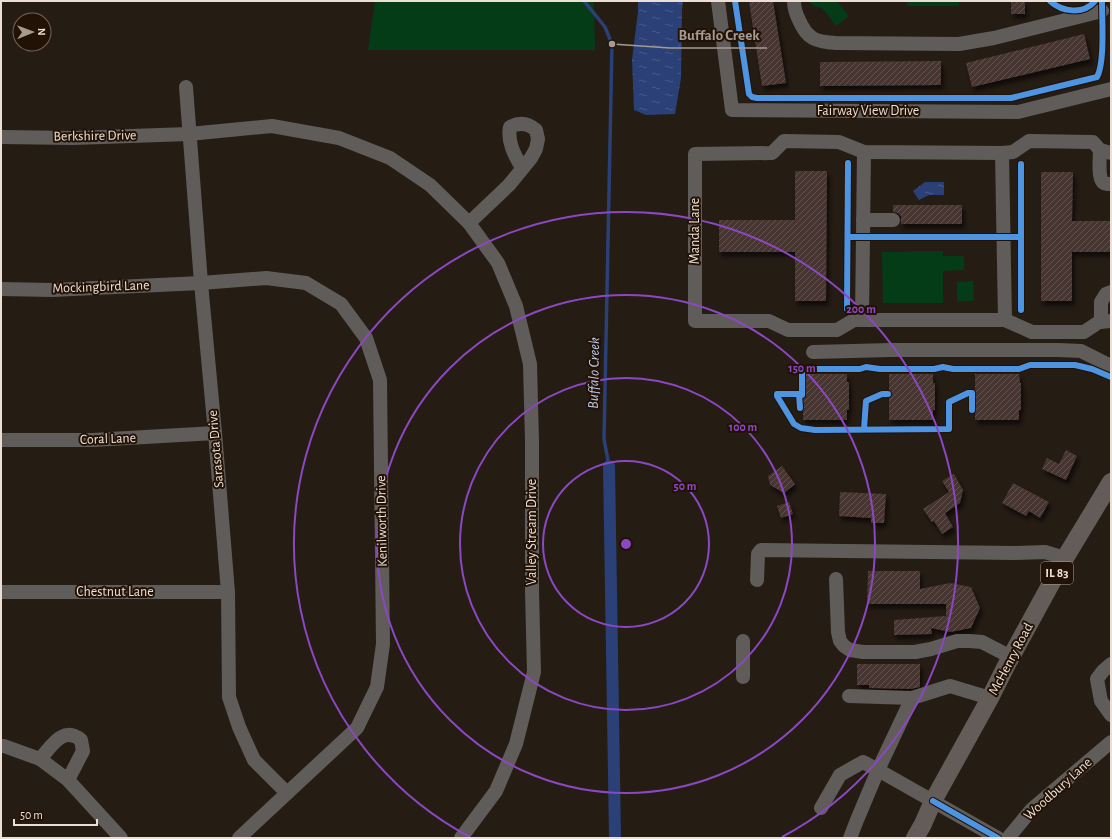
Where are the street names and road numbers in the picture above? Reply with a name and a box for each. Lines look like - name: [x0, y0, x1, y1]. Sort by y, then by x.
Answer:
- street label: Fairway View Drive: [817, 104, 919, 118]
- street label: Berkshire Drive: [53, 128, 137, 144]
- street label: Manda Lane: [688, 198, 702, 264]
- street label: Mockingbird Lane: [52, 278, 150, 296]
- street label: Sarasota Drive: [206, 410, 226, 488]
- street label: Coral Lane: [80, 431, 136, 447]
- street label: Kenilworth Drive: [374, 475, 390, 567]
- street label: Valley Stream Drive: [525, 479, 539, 585]
- road number: IL 83: [1041, 562, 1073, 584]
- street label: Chestnut Lane: [76, 585, 154, 599]
- street label: McHenry Road: [986, 621, 1036, 697]
- street label: Woodbury Lane: [1021, 755, 1095, 823]

